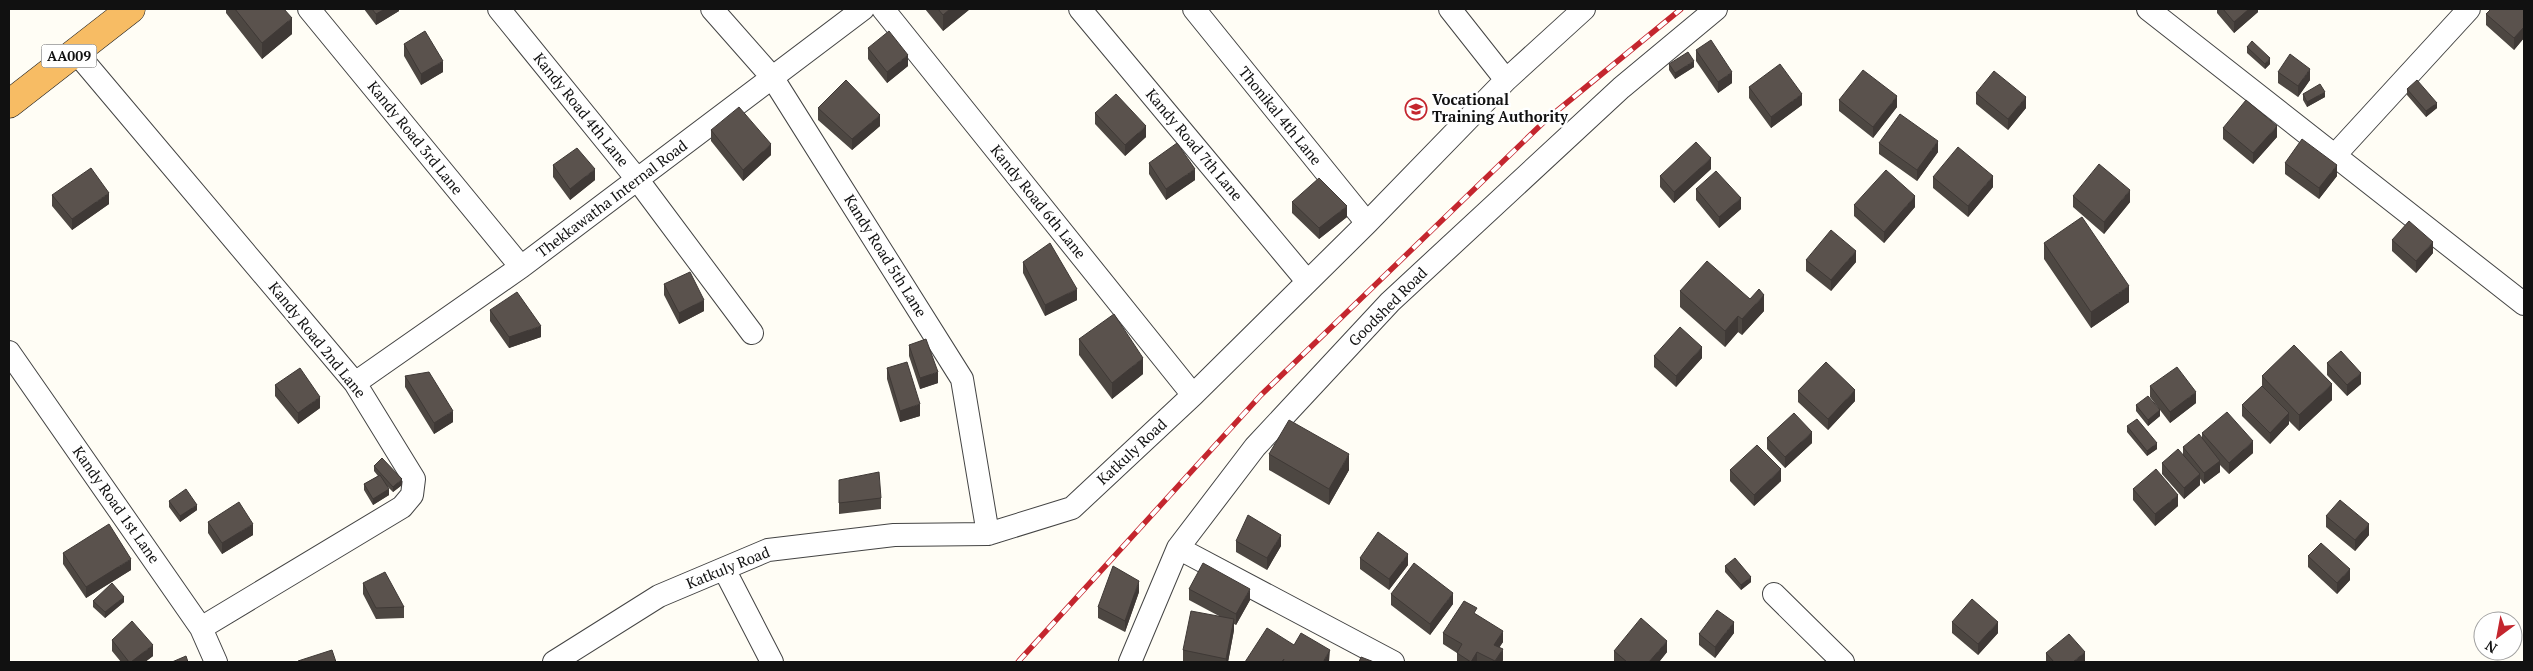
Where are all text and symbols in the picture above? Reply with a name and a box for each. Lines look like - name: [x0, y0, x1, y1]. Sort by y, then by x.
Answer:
- road number: AA009: [42, 44, 96, 68]
- street label: Kandy Road 4th Lane: [530, 48, 634, 170]
- street label: Thonikal 4th Lane: [1235, 62, 1327, 169]
- street label: Kandy Road 3rd Lane: [364, 76, 468, 198]
- street label: Kandy Road 7th Lane: [1142, 84, 1248, 205]
- place label: Vocational Training Authority: [1432, 89, 1569, 126]
- school or university icon: Vocational Training Authority: [1404, 97, 1428, 121]
- street label: Thekkawatha Internal Road: [532, 135, 691, 262]
- street label: Kandy Road 6th Lane: [987, 140, 1091, 262]
- street label: Kandy Road 5th Lane: [840, 190, 932, 321]
- street label: Goodshed Road: [1344, 263, 1431, 350]
- street label: Kandy Road 2nd Lane: [265, 277, 371, 402]
- street label: Katkuly Road: [1092, 414, 1170, 489]
- street label: Kandy Road 1st Lane: [69, 442, 165, 567]
- street label: Katkuly Road: [683, 541, 772, 593]
- north arrow: [2473, 611, 2523, 661]
- text: N: [2481, 636, 2500, 658]

